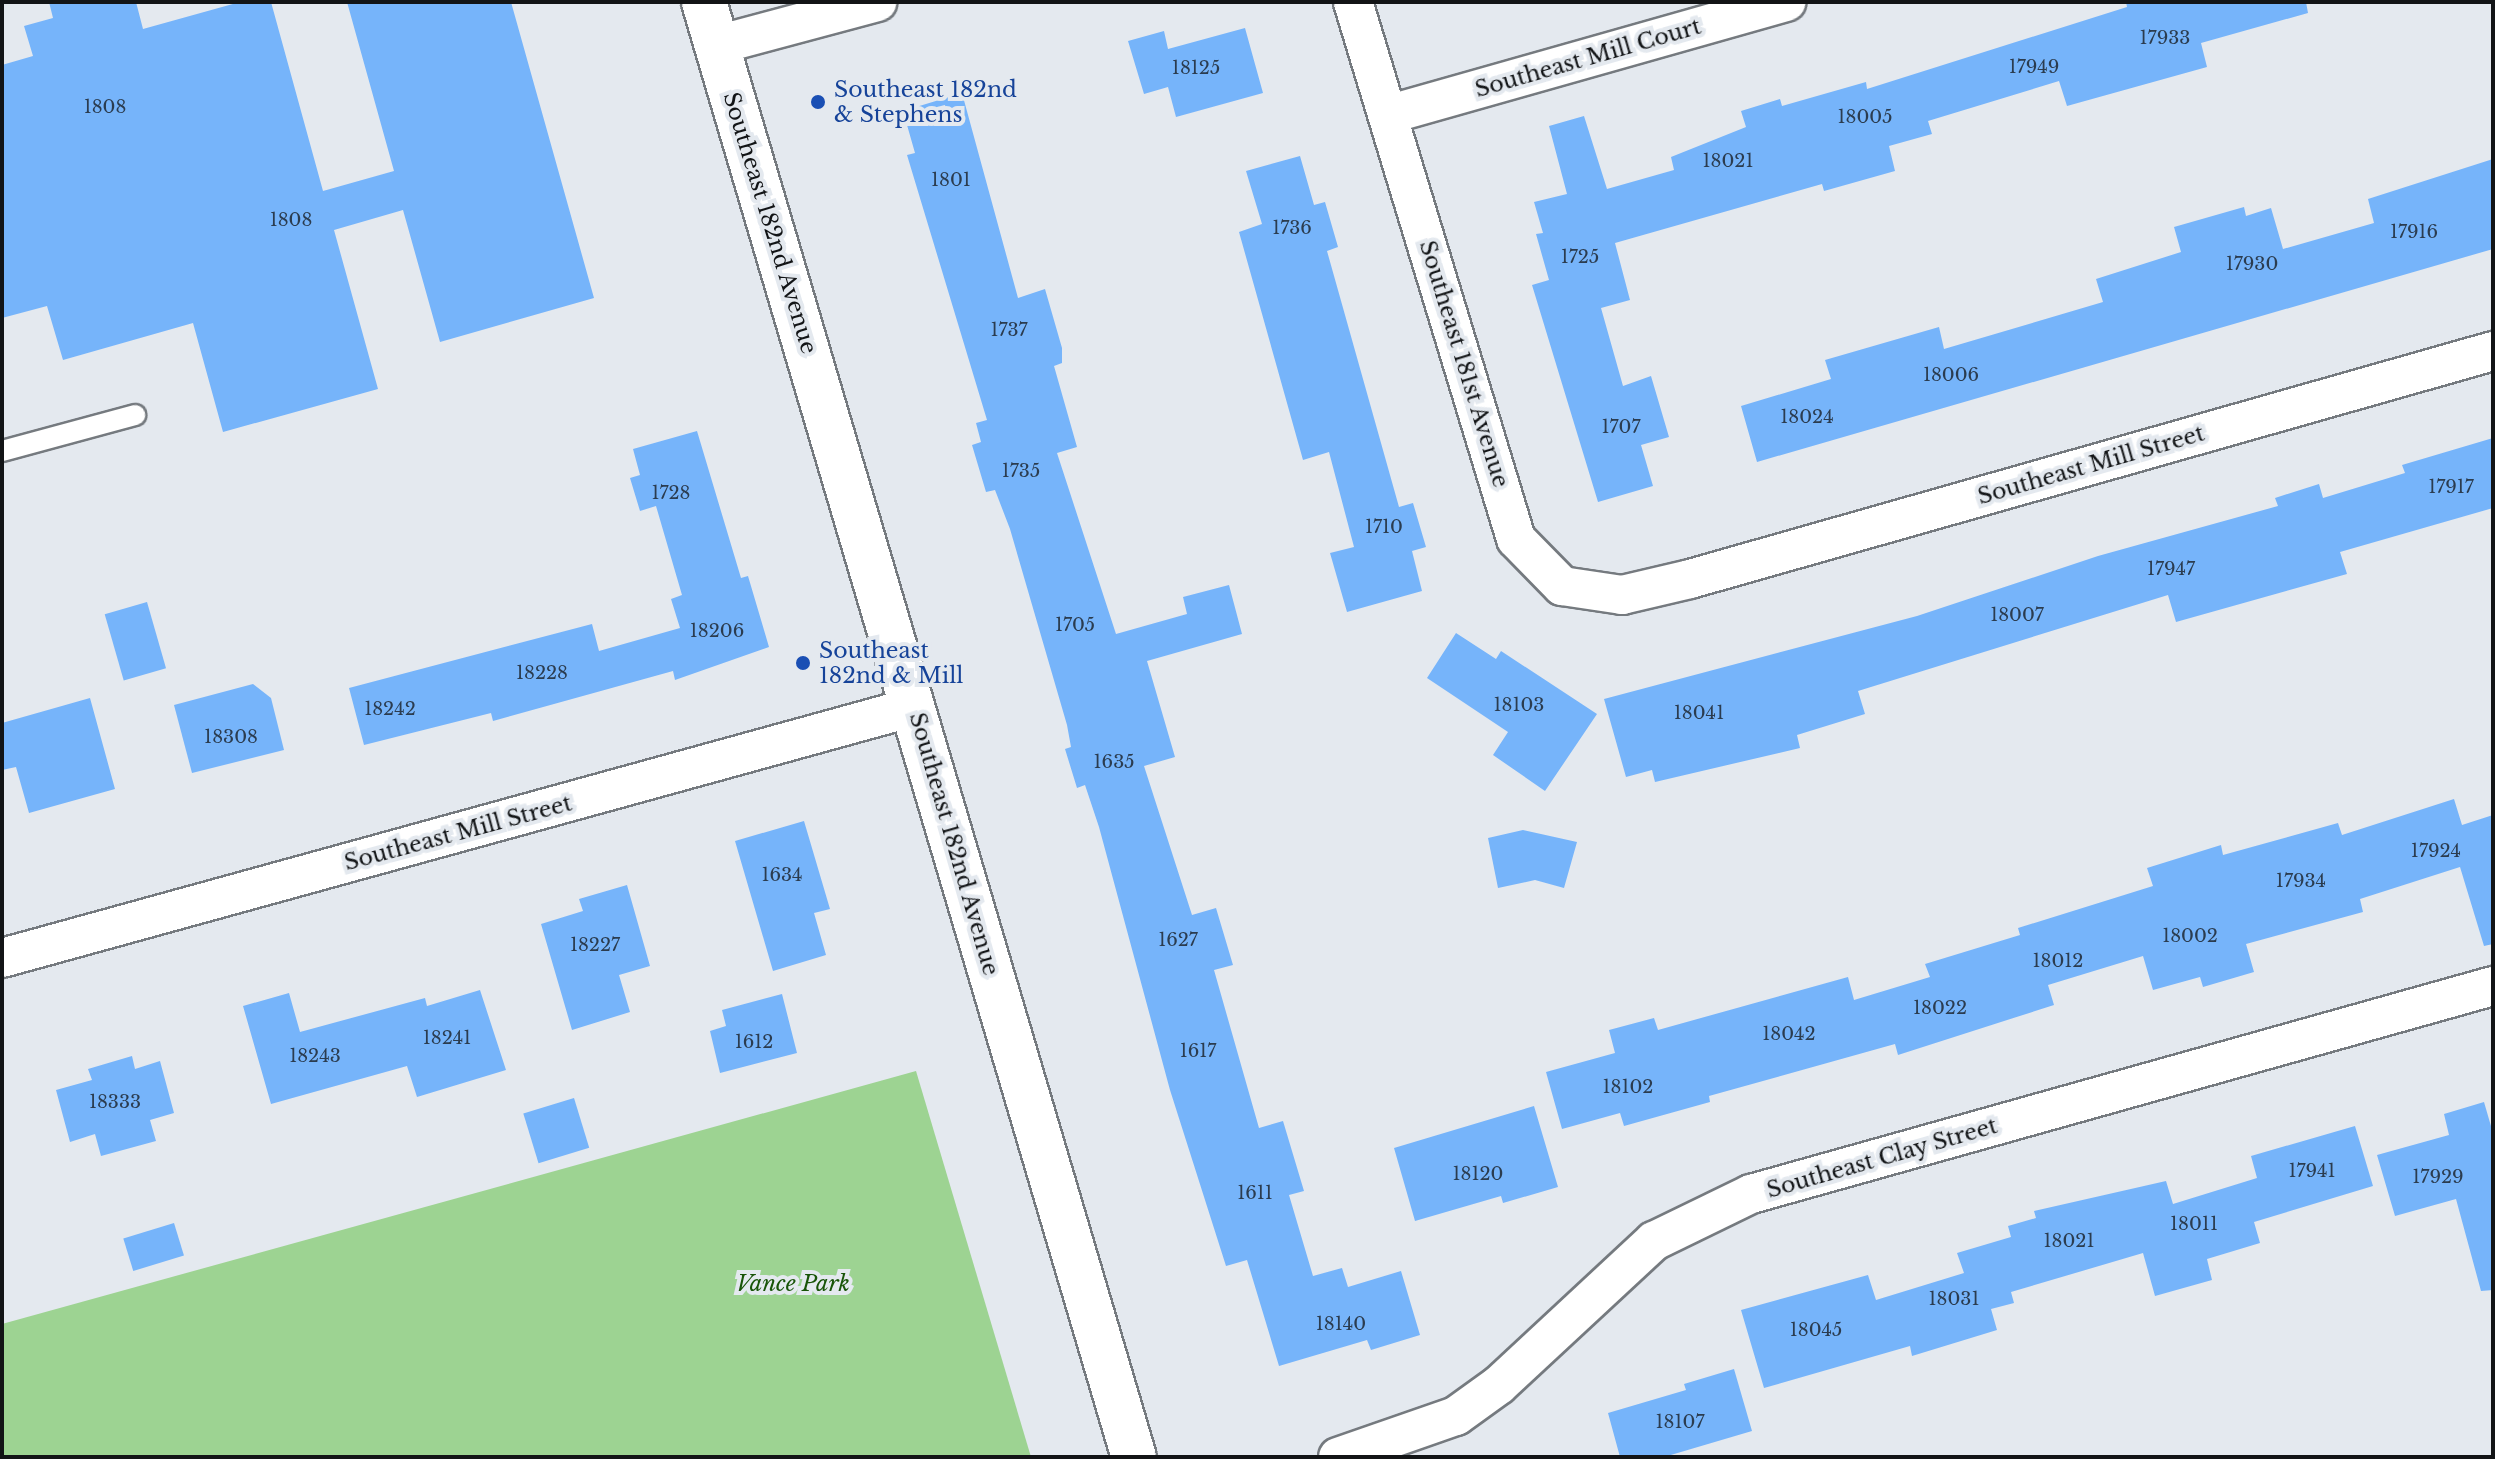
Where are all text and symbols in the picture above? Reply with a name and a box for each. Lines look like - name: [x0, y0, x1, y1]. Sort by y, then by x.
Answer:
- street label: Southeast Mill Court: [1472, 13, 1704, 103]
- house number: 17933: [2140, 27, 2190, 49]
- house number: 17949: [2009, 56, 2059, 78]
- house number: 18125: [1172, 57, 1220, 79]
- place label: Southeast 182nd & Stephens: [834, 76, 1017, 128]
- street label: Southeast 182nd Avenue: [717, 89, 823, 357]
- marker: Southeast 182nd & Stephens: [809, 93, 827, 111]
- house number: 1808: [84, 96, 126, 118]
- house number: 18005: [1838, 106, 1892, 128]
- house number: 18021: [1703, 150, 1753, 172]
- house number: 1801: [931, 169, 971, 191]
- house number: 1808: [270, 209, 312, 231]
- house number: 1736: [1272, 217, 1312, 239]
- house number: 17916: [2390, 221, 2438, 243]
- street label: Southeast 181st Avenue: [1414, 237, 1514, 491]
- house number: 1725: [1561, 246, 1599, 268]
- house number: 17930: [2226, 253, 2278, 275]
- house number: 1737: [990, 319, 1028, 341]
- house number: 18006: [1923, 364, 1979, 386]
- house number: 18024: [1780, 406, 1834, 428]
- house number: 1707: [1602, 416, 1640, 438]
- street label: Southeast Mill Street: [1975, 420, 2207, 510]
- house number: 1735: [1002, 460, 1040, 482]
- house number: 17917: [2428, 476, 2474, 498]
- house number: 1728: [651, 482, 691, 504]
- house number: 1710: [1365, 516, 1403, 538]
- house number: 17947: [2147, 558, 2195, 580]
- house number: 18007: [1990, 604, 2044, 626]
- house number: 1705: [1055, 614, 1095, 636]
- house number: 18206: [690, 620, 744, 642]
- place label: Southeast 182nd & Mill: [819, 637, 963, 688]
- marker: Southeast 182nd & Mill: [794, 654, 812, 672]
- house number: 18228: [516, 662, 568, 684]
- house number: 18103: [1494, 694, 1544, 716]
- house number: 18242: [364, 698, 416, 720]
- house number: 18041: [1674, 702, 1724, 724]
- street label: Southeast 182nd Avenue: [904, 709, 1004, 979]
- house number: 18308: [204, 726, 258, 748]
- house number: 1635: [1094, 751, 1134, 773]
- street label: Southeast Mill Street: [341, 790, 575, 876]
- house number: 17924: [2411, 840, 2461, 862]
- house number: 1634: [761, 864, 803, 886]
- house number: 17934: [2276, 870, 2326, 892]
- house number: 18002: [2162, 925, 2218, 947]
- house number: 1627: [1158, 929, 1198, 951]
- house number: 18227: [570, 934, 620, 956]
- house number: 18012: [2033, 950, 2083, 972]
- house number: 18022: [1913, 997, 1967, 1019]
- house number: 18042: [1762, 1023, 1816, 1045]
- house number: 18241: [423, 1027, 471, 1049]
- house number: 1612: [735, 1031, 773, 1053]
- house number: 1617: [1180, 1040, 1216, 1062]
- house number: 18243: [289, 1045, 341, 1067]
- house number: 18102: [1603, 1076, 1653, 1098]
- house number: 18333: [89, 1091, 141, 1113]
- street label: Southeast Clay Street: [1763, 1112, 2001, 1204]
- house number: 17941: [2288, 1160, 2336, 1182]
- house number: 18120: [1453, 1163, 1503, 1185]
- house number: 17929: [2412, 1166, 2464, 1188]
- house number: 1611: [1237, 1182, 1273, 1204]
- house number: 18011: [2170, 1213, 2218, 1235]
- house number: 18021: [2044, 1230, 2094, 1252]
- park label: Vance Park: [736, 1271, 850, 1297]
- house number: 18031: [1929, 1288, 1979, 1310]
- house number: 18140: [1316, 1313, 1366, 1335]
- house number: 18045: [1790, 1319, 1842, 1341]
- house number: 18107: [1656, 1411, 1704, 1433]

